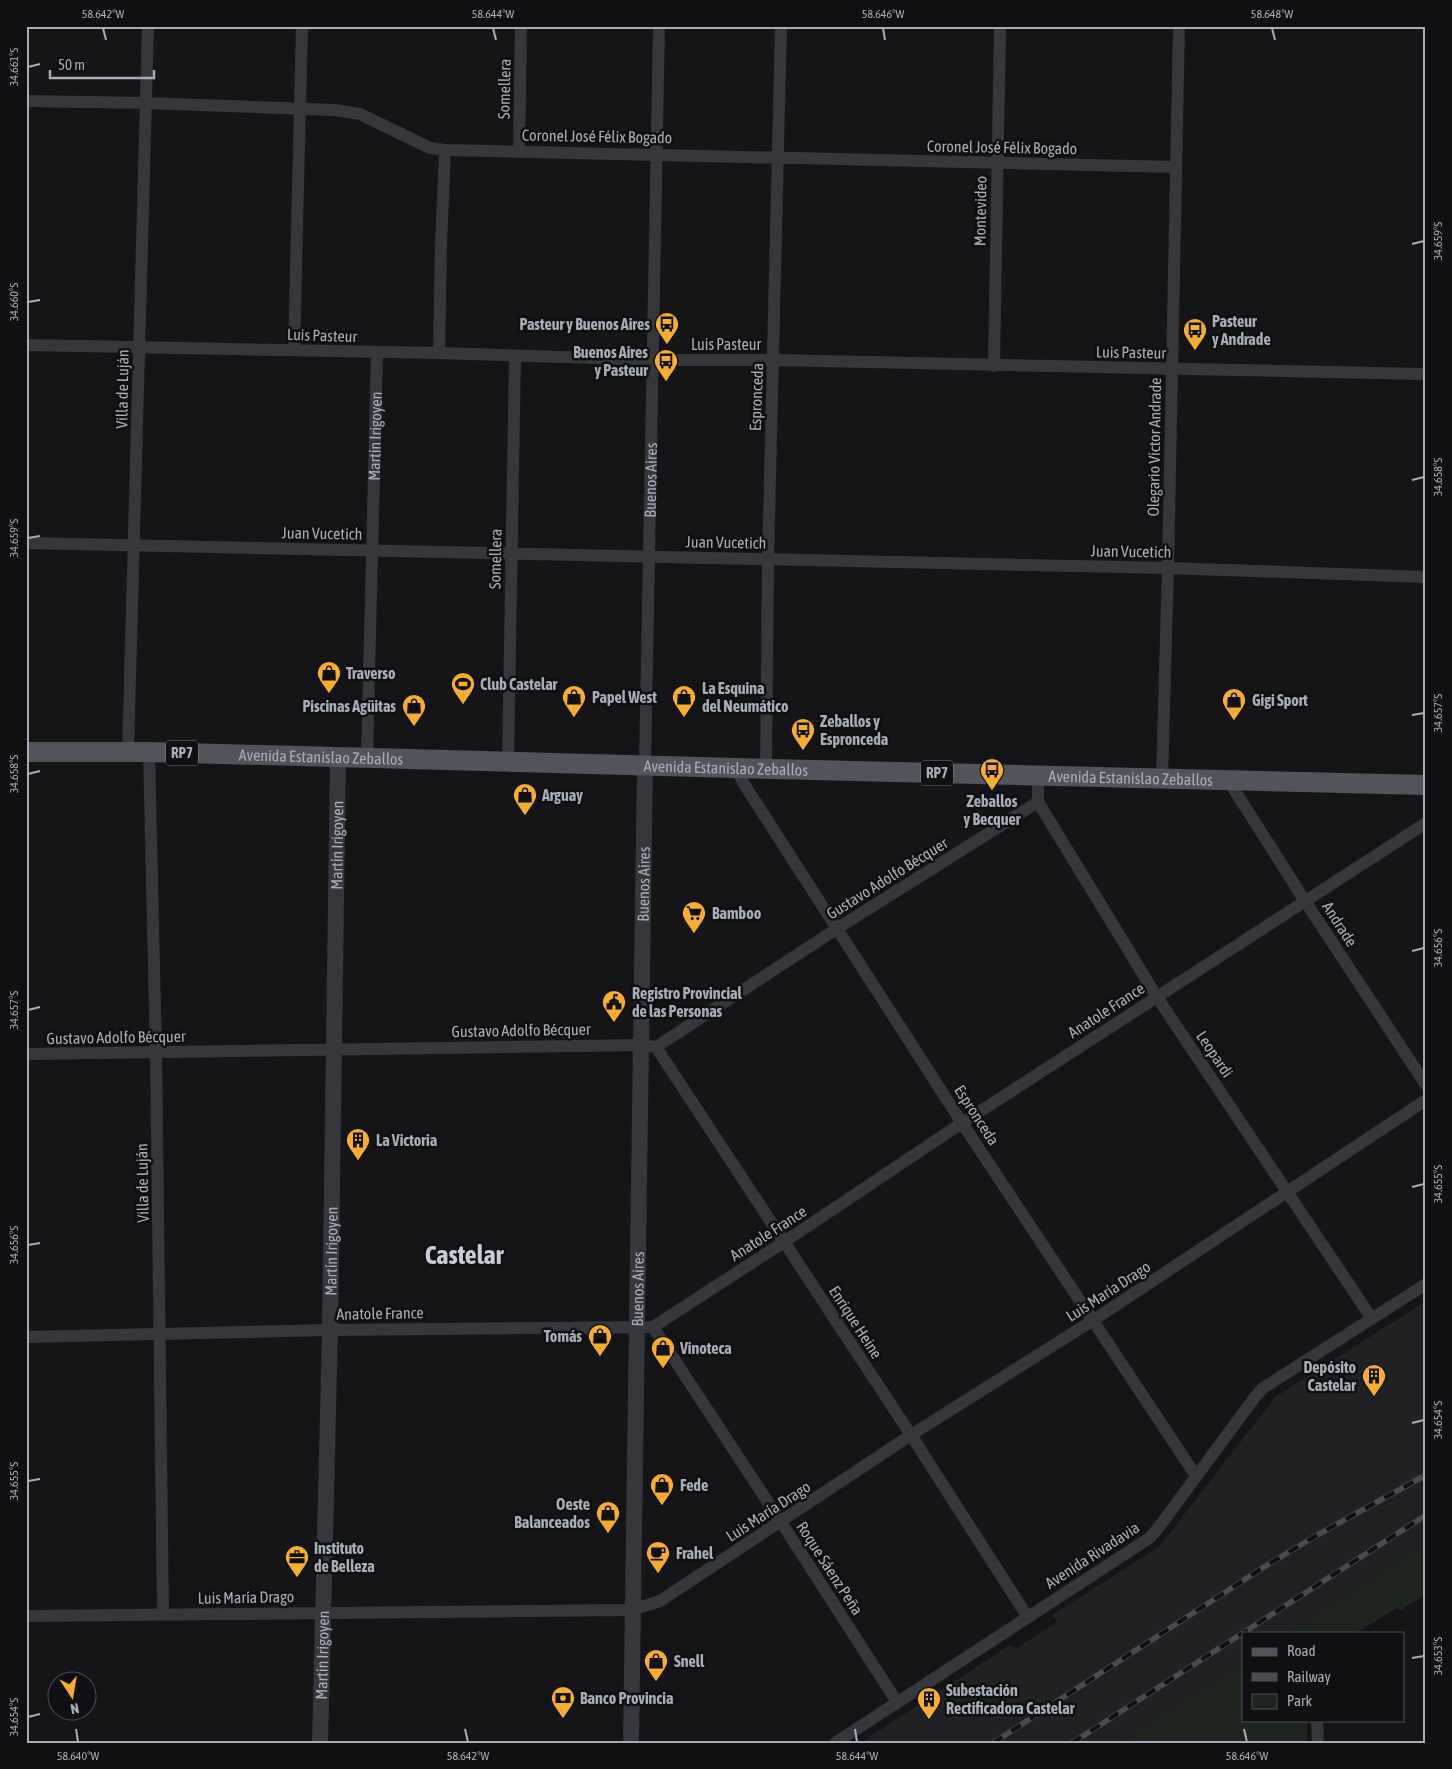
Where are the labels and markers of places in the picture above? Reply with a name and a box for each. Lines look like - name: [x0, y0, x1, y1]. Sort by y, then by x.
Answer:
- bus stop icon: Pasteur y Buenos Aires: [654, 311, 680, 345]
- place label: Pasteur y Andrade: [1212, 312, 1271, 348]
- place label: Pasteur y Buenos Aires: [519, 315, 650, 333]
- bus stop icon: Pasteur y Andrade: [1182, 317, 1208, 351]
- place label: Buenos Aires y Pasteur: [573, 343, 648, 379]
- bus stop icon: Buenos Aires y Pasteur: [653, 348, 679, 382]
- shop icon: Traverso: [316, 660, 342, 694]
- place label: Traverso: [346, 664, 396, 682]
- sports icon: Club Castelar: [450, 671, 476, 705]
- place label: Club Castelar: [480, 675, 558, 693]
- place label: La Esquina del Neumático: [702, 679, 789, 715]
- shop icon: Papel West: [561, 684, 587, 718]
- shop icon: La Esquina del Neumático: [671, 684, 697, 718]
- shop icon: Gigi Sport: [1221, 687, 1247, 721]
- place label: Papel West: [592, 688, 657, 706]
- place label: Gigi Sport: [1252, 691, 1308, 709]
- shop icon: Piscinas Agüitas: [401, 693, 427, 727]
- place label: Piscinas Agüitas: [303, 697, 396, 715]
- place label: Zeballos y Espronceda: [820, 712, 888, 748]
- bus stop icon: Zeballos y Espronceda: [790, 717, 816, 751]
- bus stop icon: Zeballos y Becquer: [979, 757, 1005, 791]
- shop icon: Arguay: [512, 782, 538, 816]
- place label: Arguay: [541, 786, 583, 804]
- place label: Zeballos y Becquer: [964, 792, 1021, 828]
- supermarket icon: Bamboo: [681, 900, 707, 934]
- place label: Bamboo: [712, 904, 762, 922]
- place label: Registro Provincial de las Personas: [632, 984, 743, 1020]
- public building icon: Registro Provincial de las Personas: [601, 989, 627, 1023]
- building icon: La Victoria: [345, 1127, 371, 1161]
- place label: La Victoria: [376, 1131, 437, 1149]
- shop icon: Tomás: [587, 1323, 613, 1357]
- place label: Tomás: [544, 1327, 582, 1345]
- shop icon: Vinoteca: [650, 1335, 676, 1369]
- place label: Vinoteca: [679, 1339, 732, 1357]
- place label: Depósito Castelar: [1303, 1358, 1356, 1394]
- building icon: Depósito Castelar: [1361, 1363, 1387, 1397]
- shop icon: Fede: [649, 1472, 675, 1506]
- place label: Fede: [680, 1476, 708, 1494]
- place label: Oeste Balanceados: [514, 1495, 590, 1531]
- shop icon: Oeste Balanceados: [595, 1500, 621, 1534]
- place label: Instituto de Belleza: [314, 1539, 375, 1575]
- cafe icon: Frahel: [645, 1540, 671, 1574]
- office icon: Instituto de Belleza: [284, 1544, 310, 1578]
- place label: Frahel: [676, 1544, 714, 1562]
- shop icon: Snell: [643, 1648, 669, 1682]
- place label: Snell: [674, 1652, 705, 1670]
- place label: Subestación Rectificadora Castelar: [946, 1681, 1075, 1717]
- bank icon: Banco Provincia: [550, 1685, 576, 1719]
- building icon: Subestación Rectificadora Castelar: [916, 1686, 942, 1720]
- place label: Banco Provincia: [580, 1689, 673, 1707]

